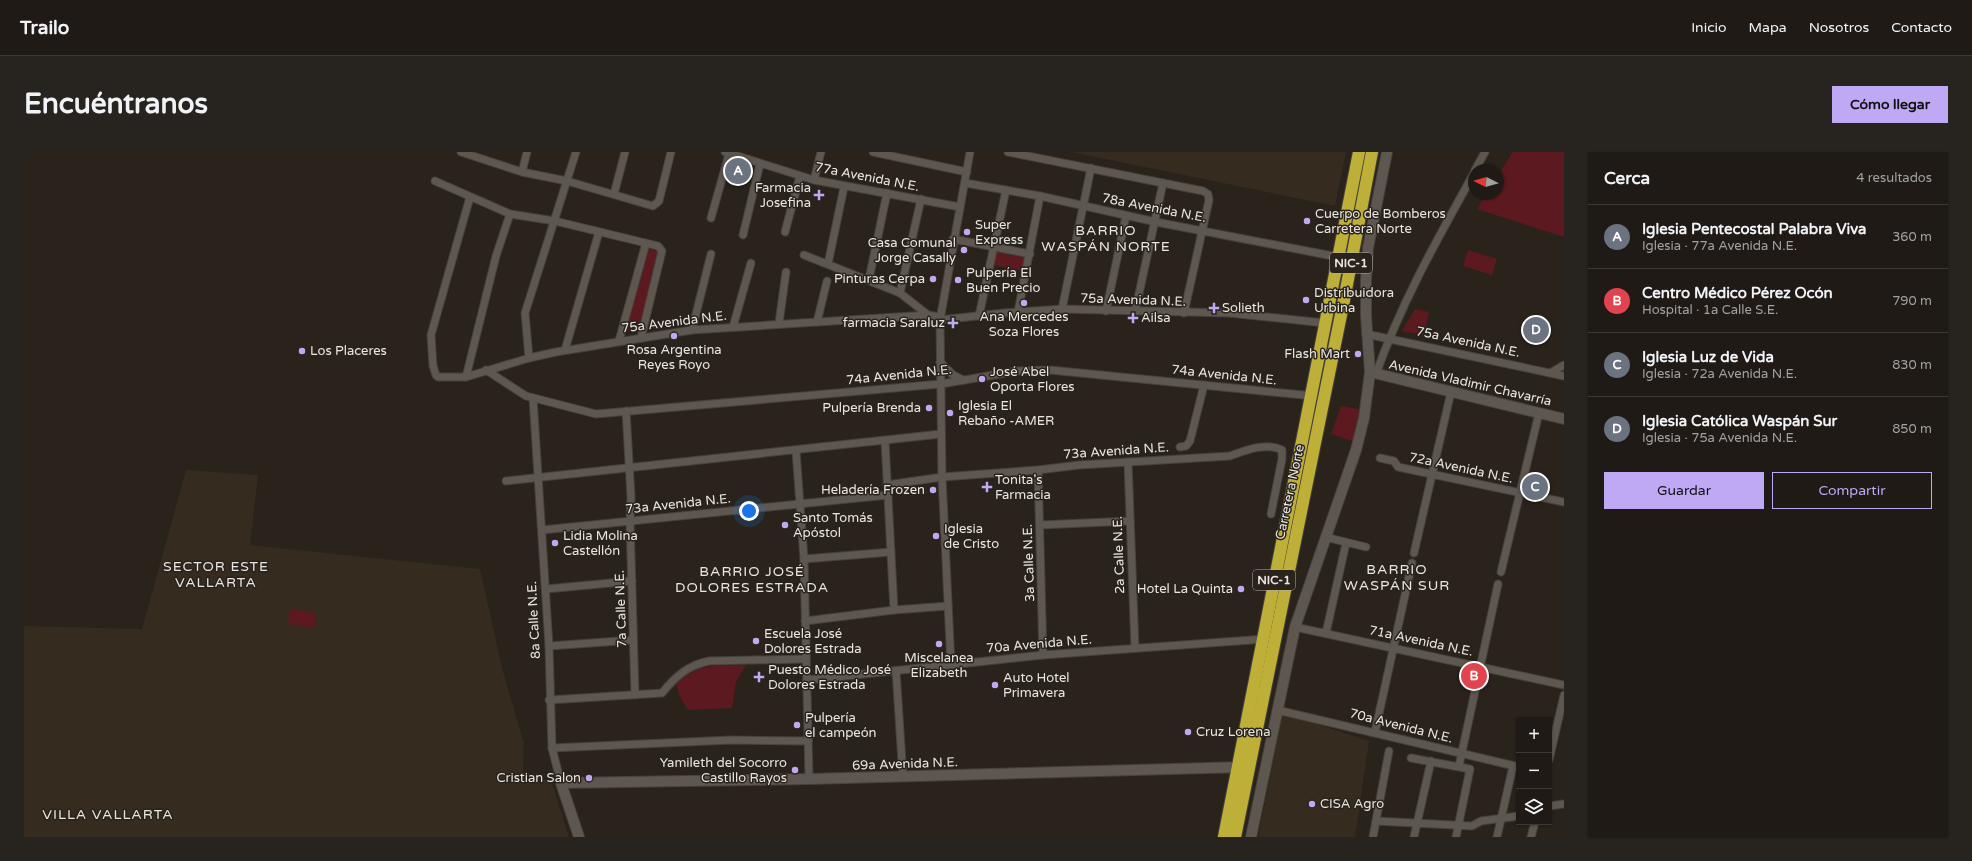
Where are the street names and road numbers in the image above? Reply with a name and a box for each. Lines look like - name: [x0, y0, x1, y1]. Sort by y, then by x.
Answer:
- street label: 77a Avenida N.E.: [813, 159, 921, 195]
- street label: 78a Avenida N.E.: [1100, 190, 1208, 226]
- road number: NIC-1: [1330, 253, 1372, 273]
- street label: 75a Avenida N.E.: [1080, 290, 1186, 310]
- street label: 75a Avenida N.E.: [620, 308, 728, 336]
- street label: 75a Avenida N.E.: [1415, 323, 1521, 361]
- street label: Avenida Vladimir Chavarría: [1387, 356, 1553, 410]
- street label: 74a Avenida N.E.: [845, 362, 953, 388]
- street label: 74a Avenida N.E.: [1170, 362, 1278, 388]
- street label: 73a Avenida N.E.: [1063, 439, 1169, 463]
- street label: Carretera Norte: [1272, 443, 1308, 541]
- street label: 72a Avenida N.E.: [1408, 449, 1514, 487]
- street label: 73a Avenida N.E.: [624, 491, 732, 517]
- street label: 2a Calle N.E.: [1110, 516, 1128, 594]
- street label: 3a Calle N.E.: [1020, 524, 1038, 602]
- street label: 7a Calle N.E.: [612, 570, 630, 648]
- road number: NIC-1: [1253, 570, 1295, 590]
- street label: 8a Calle N.E.: [524, 581, 544, 659]
- street label: 71a Avenida N.E.: [1368, 622, 1474, 660]
- street label: 70a Avenida N.E.: [986, 631, 1092, 657]
- street label: 70a Avenida N.E.: [1348, 705, 1454, 747]
- street label: 69a Avenida N.E.: [852, 754, 958, 774]

